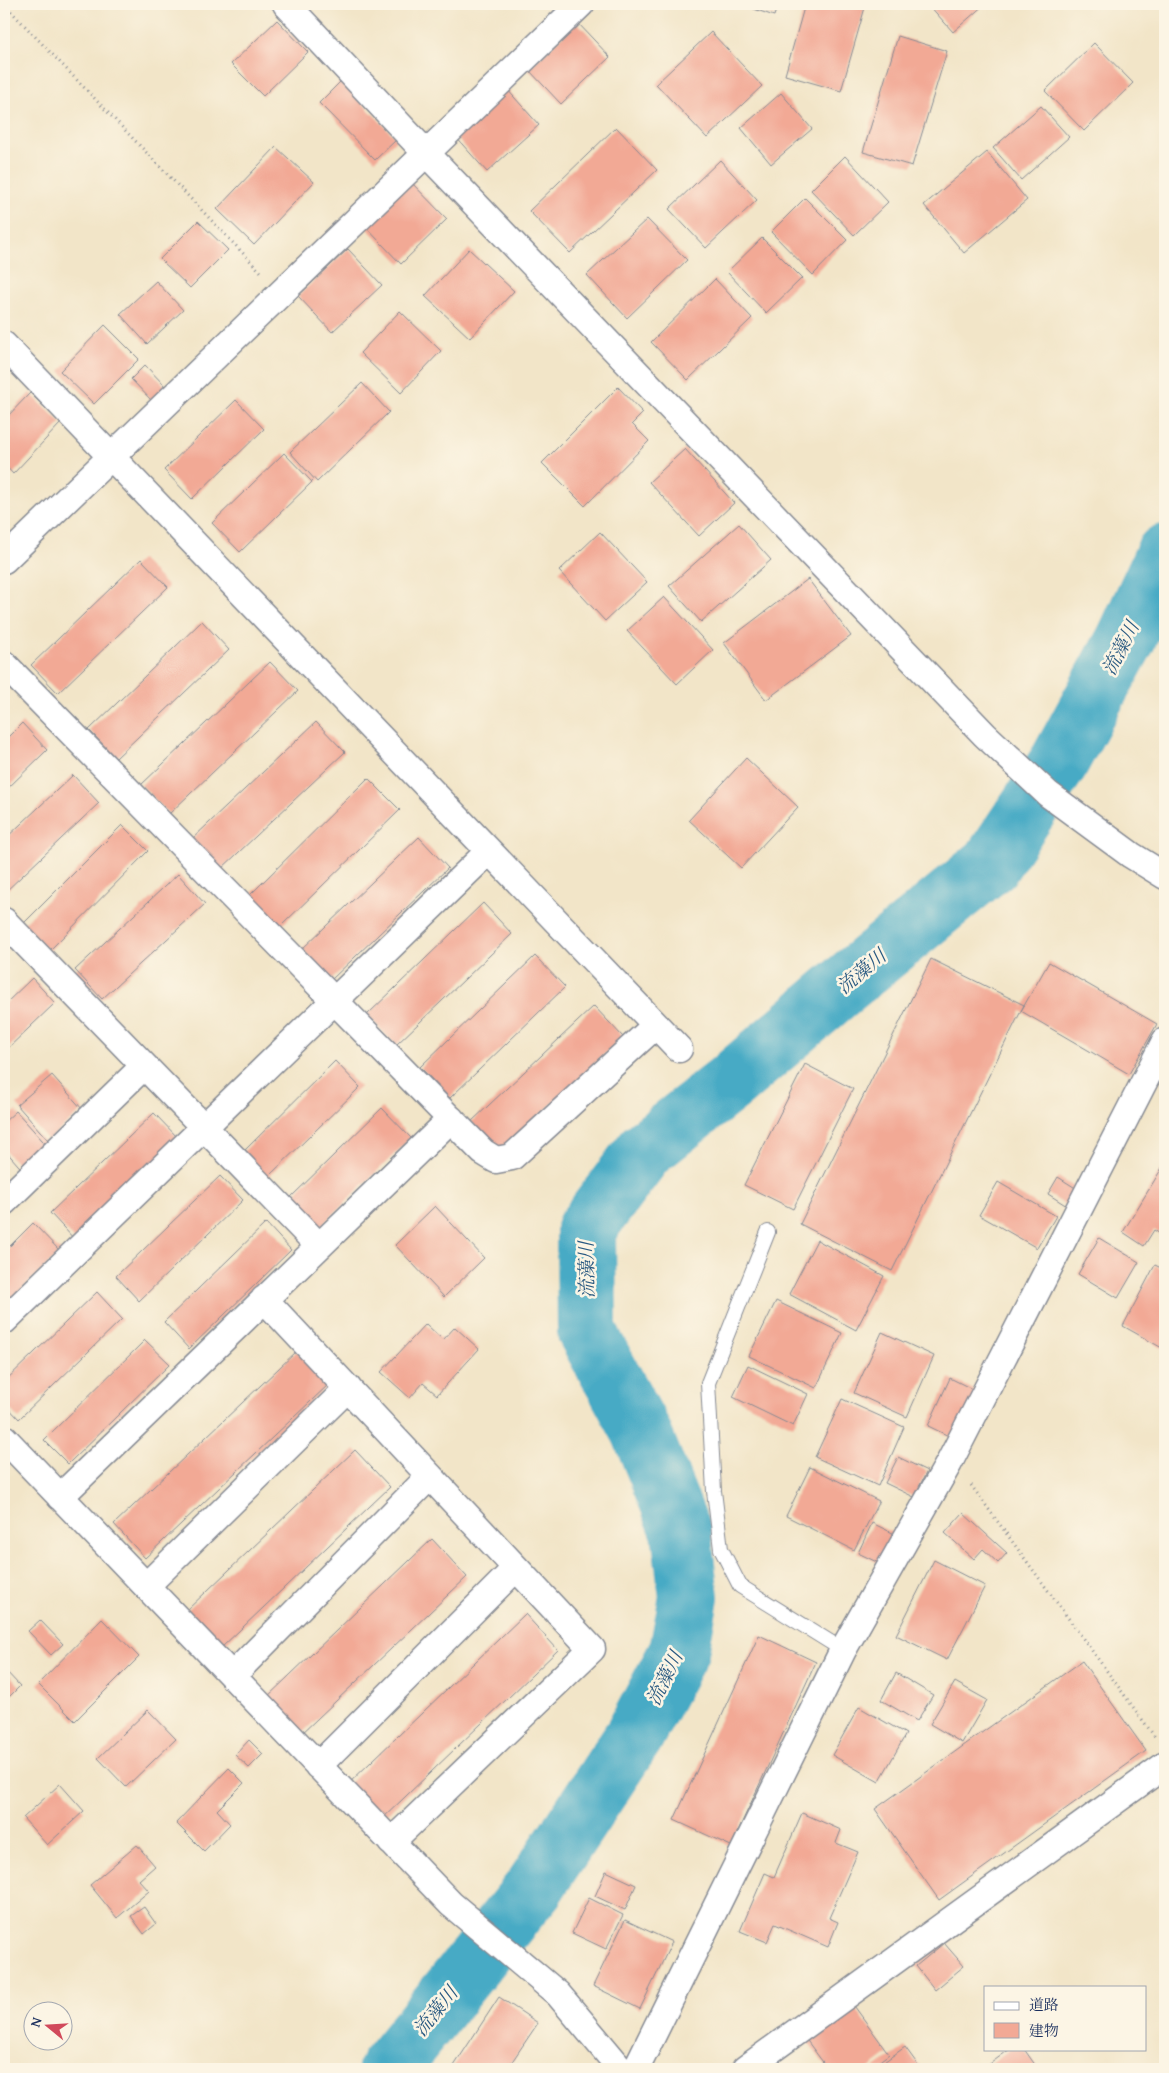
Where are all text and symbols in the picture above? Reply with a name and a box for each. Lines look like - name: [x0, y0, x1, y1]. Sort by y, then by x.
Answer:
- water label: 流藻川: [1095, 614, 1146, 680]
- water label: 流藻川: [830, 941, 893, 1000]
- water label: 流藻川: [571, 1239, 600, 1299]
- water label: 流藻川: [639, 1644, 690, 1710]
- water label: 流藻川: [406, 1978, 465, 2042]
- legend: [984, 1986, 1146, 2050]
- text: 道路: [1029, 1994, 1059, 2015]
- north arrow: [22, 2000, 72, 2050]
- text: N: [25, 2014, 47, 2030]
- text: 建物: [1029, 2020, 1059, 2041]

